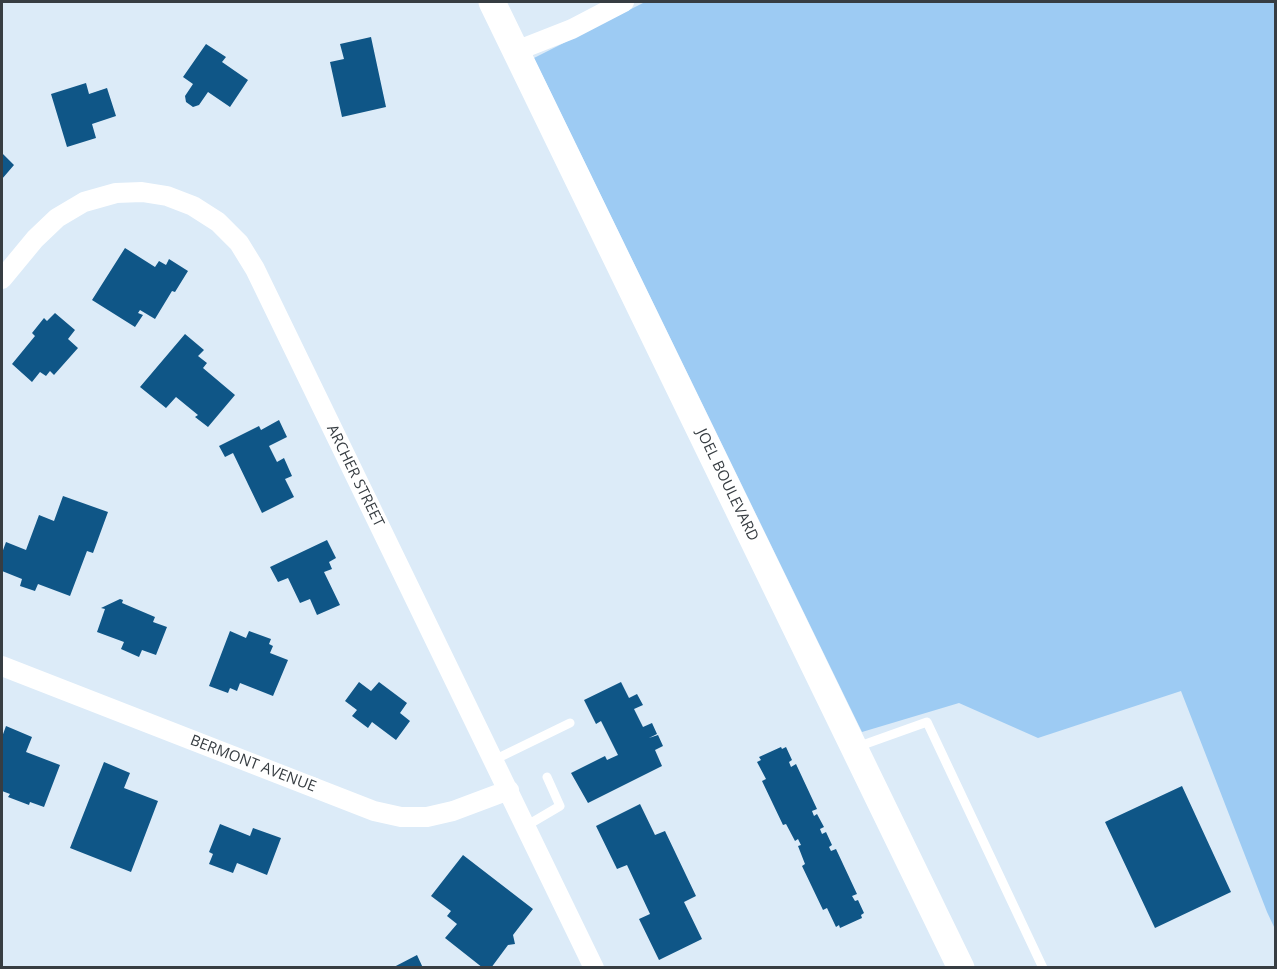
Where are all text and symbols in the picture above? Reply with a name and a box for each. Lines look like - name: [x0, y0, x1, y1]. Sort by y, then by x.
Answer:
- street label: ARCHER STREET: [322, 422, 388, 530]
- street label: JOEL BOULEVARD: [692, 426, 762, 544]
- street label: BERMONT AVENUE: [188, 732, 318, 796]

